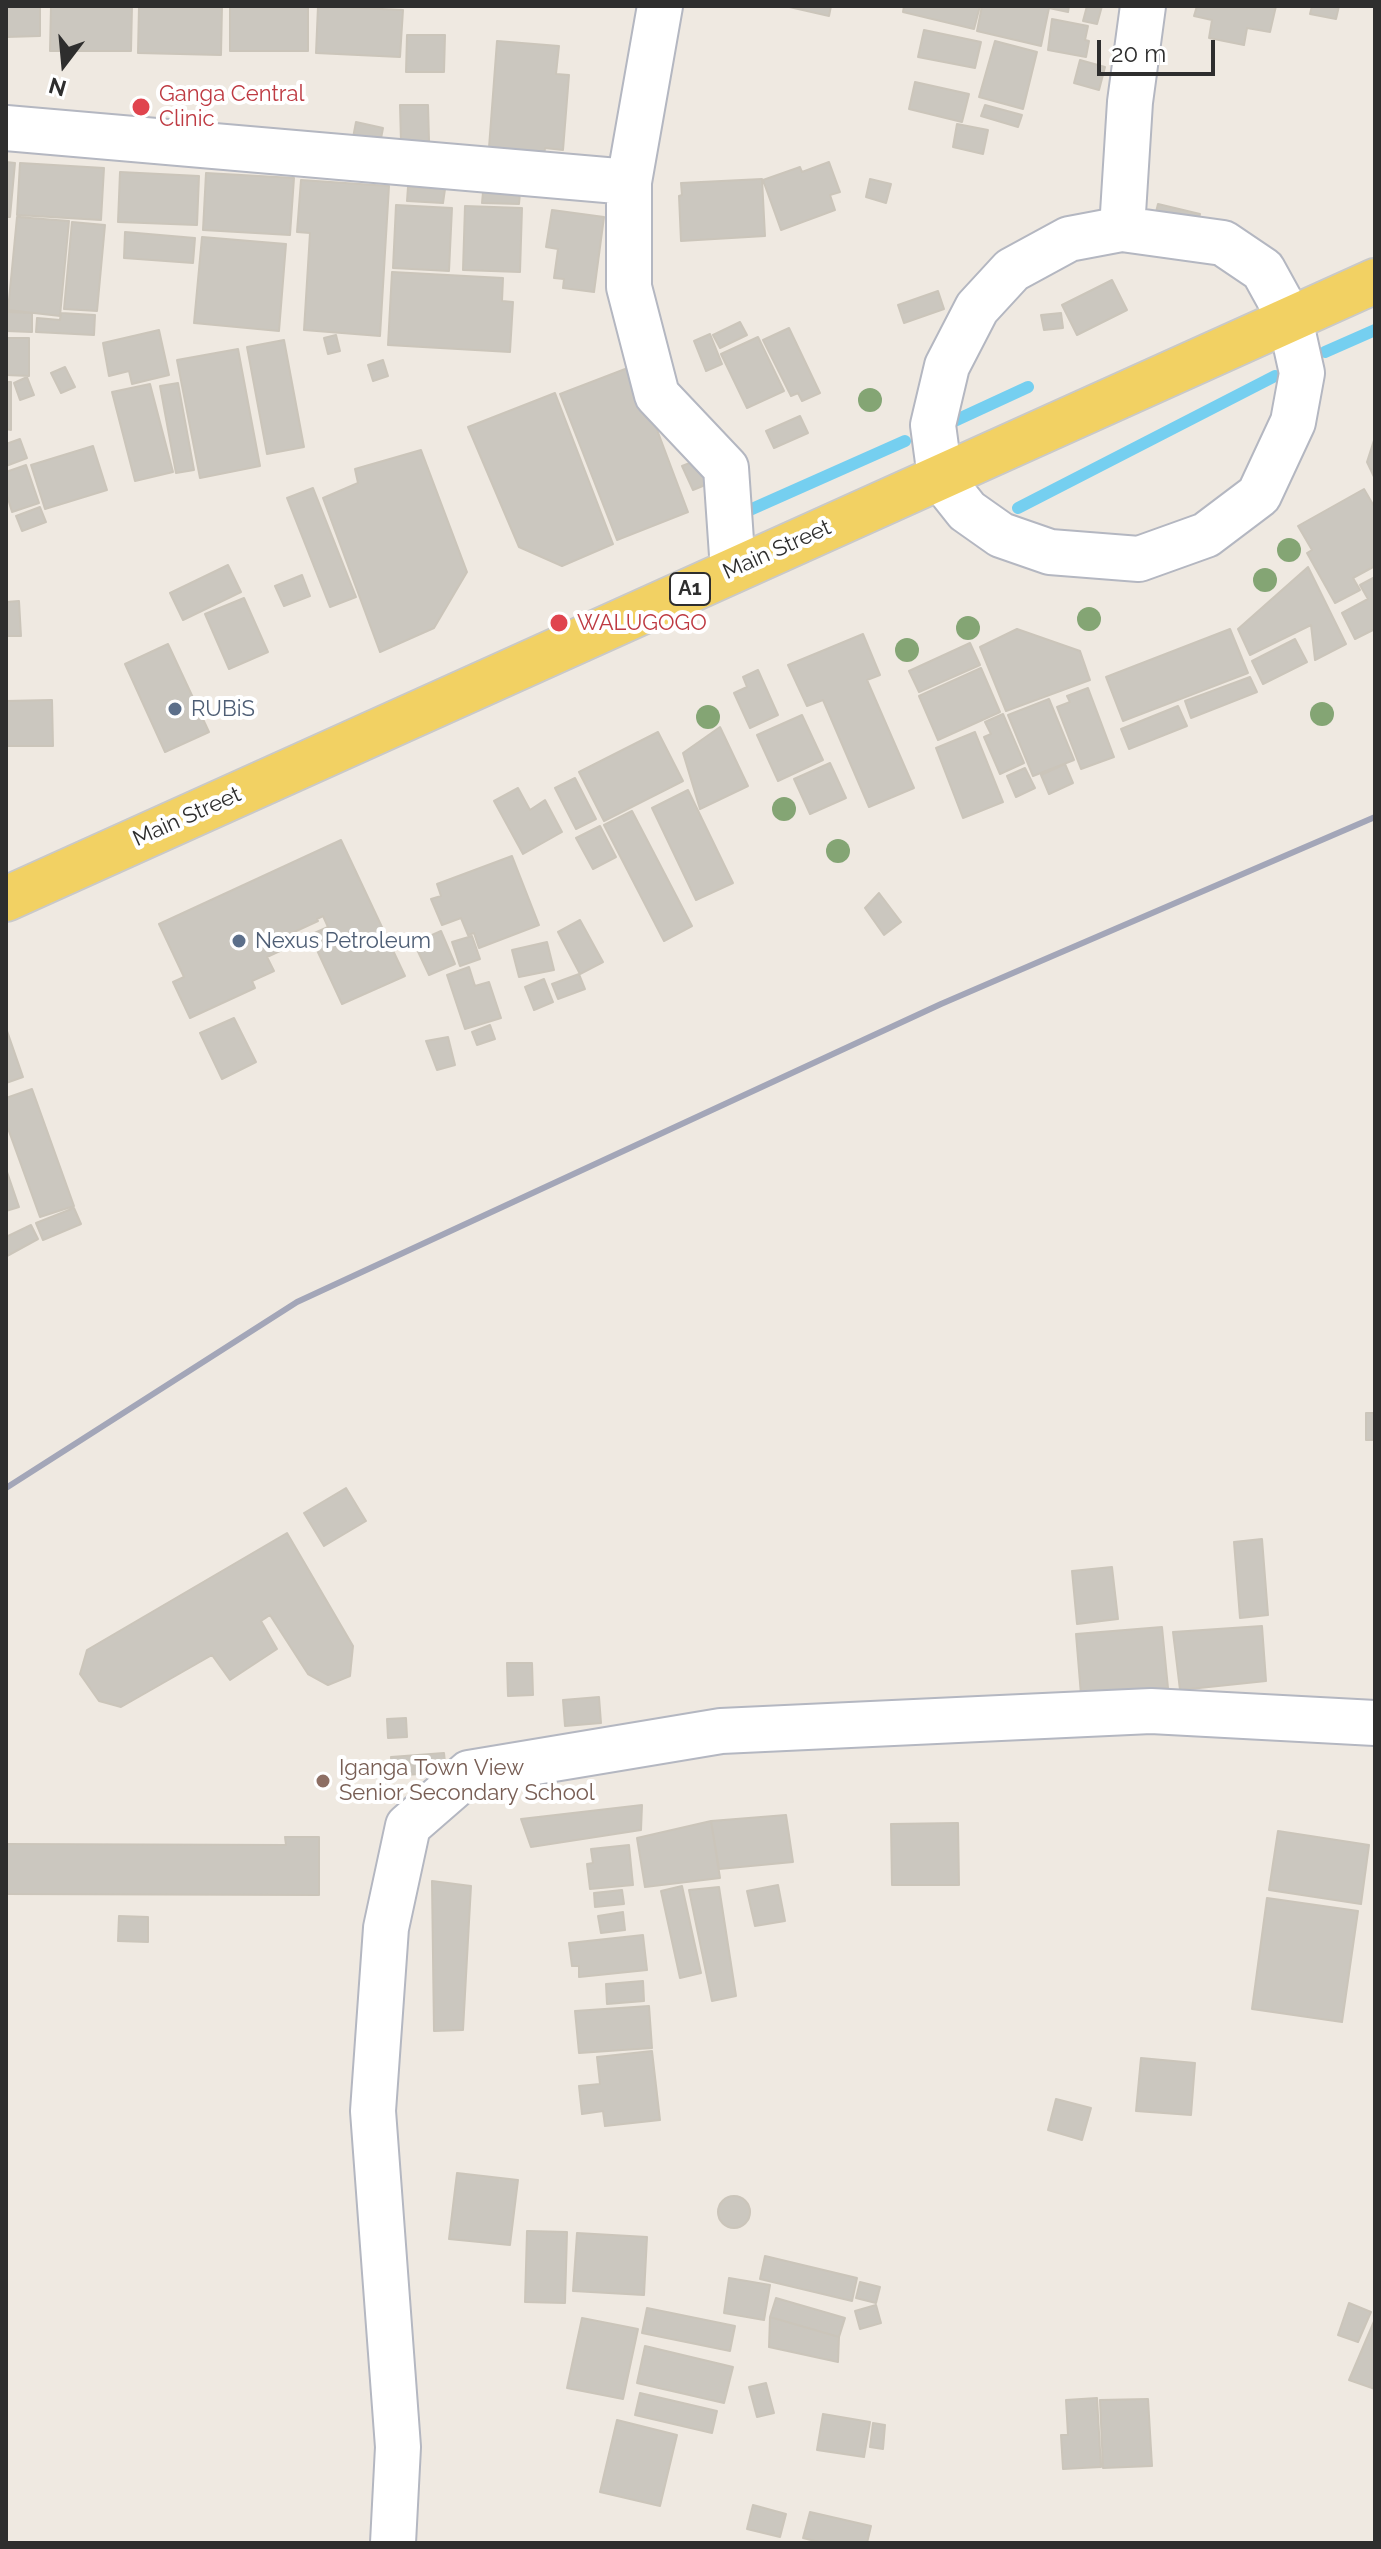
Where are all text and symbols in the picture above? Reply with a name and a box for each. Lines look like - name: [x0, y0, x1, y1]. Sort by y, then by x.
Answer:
- north arrow: [24, 24, 104, 104]
- scale bar: [1101, 24, 1219, 74]
- text: 20 m: [1111, 39, 1166, 68]
- text: N: [46, 72, 69, 102]
- place label: Ganga Central Clinic: [159, 81, 305, 132]
- marker: Ganga Central Clinic: [130, 96, 152, 118]
- street label: Main Street: [719, 514, 835, 586]
- road number: A1: [670, 573, 710, 605]
- place label: WALUGOGO: [577, 610, 707, 636]
- marker: WALUGOGO: [548, 612, 570, 634]
- place label: RUBiS: [191, 696, 255, 722]
- marker: RUBiS: [166, 700, 184, 718]
- street label: Main Street: [129, 781, 245, 853]
- place label: Nexus Petroleum: [255, 928, 431, 954]
- marker: Nexus Petroleum: [230, 932, 248, 950]
- place label: Iganga Town View Senior Secondary School: [339, 1755, 595, 1806]
- marker: Iganga Town View Senior Secondary School: [314, 1772, 332, 1790]

